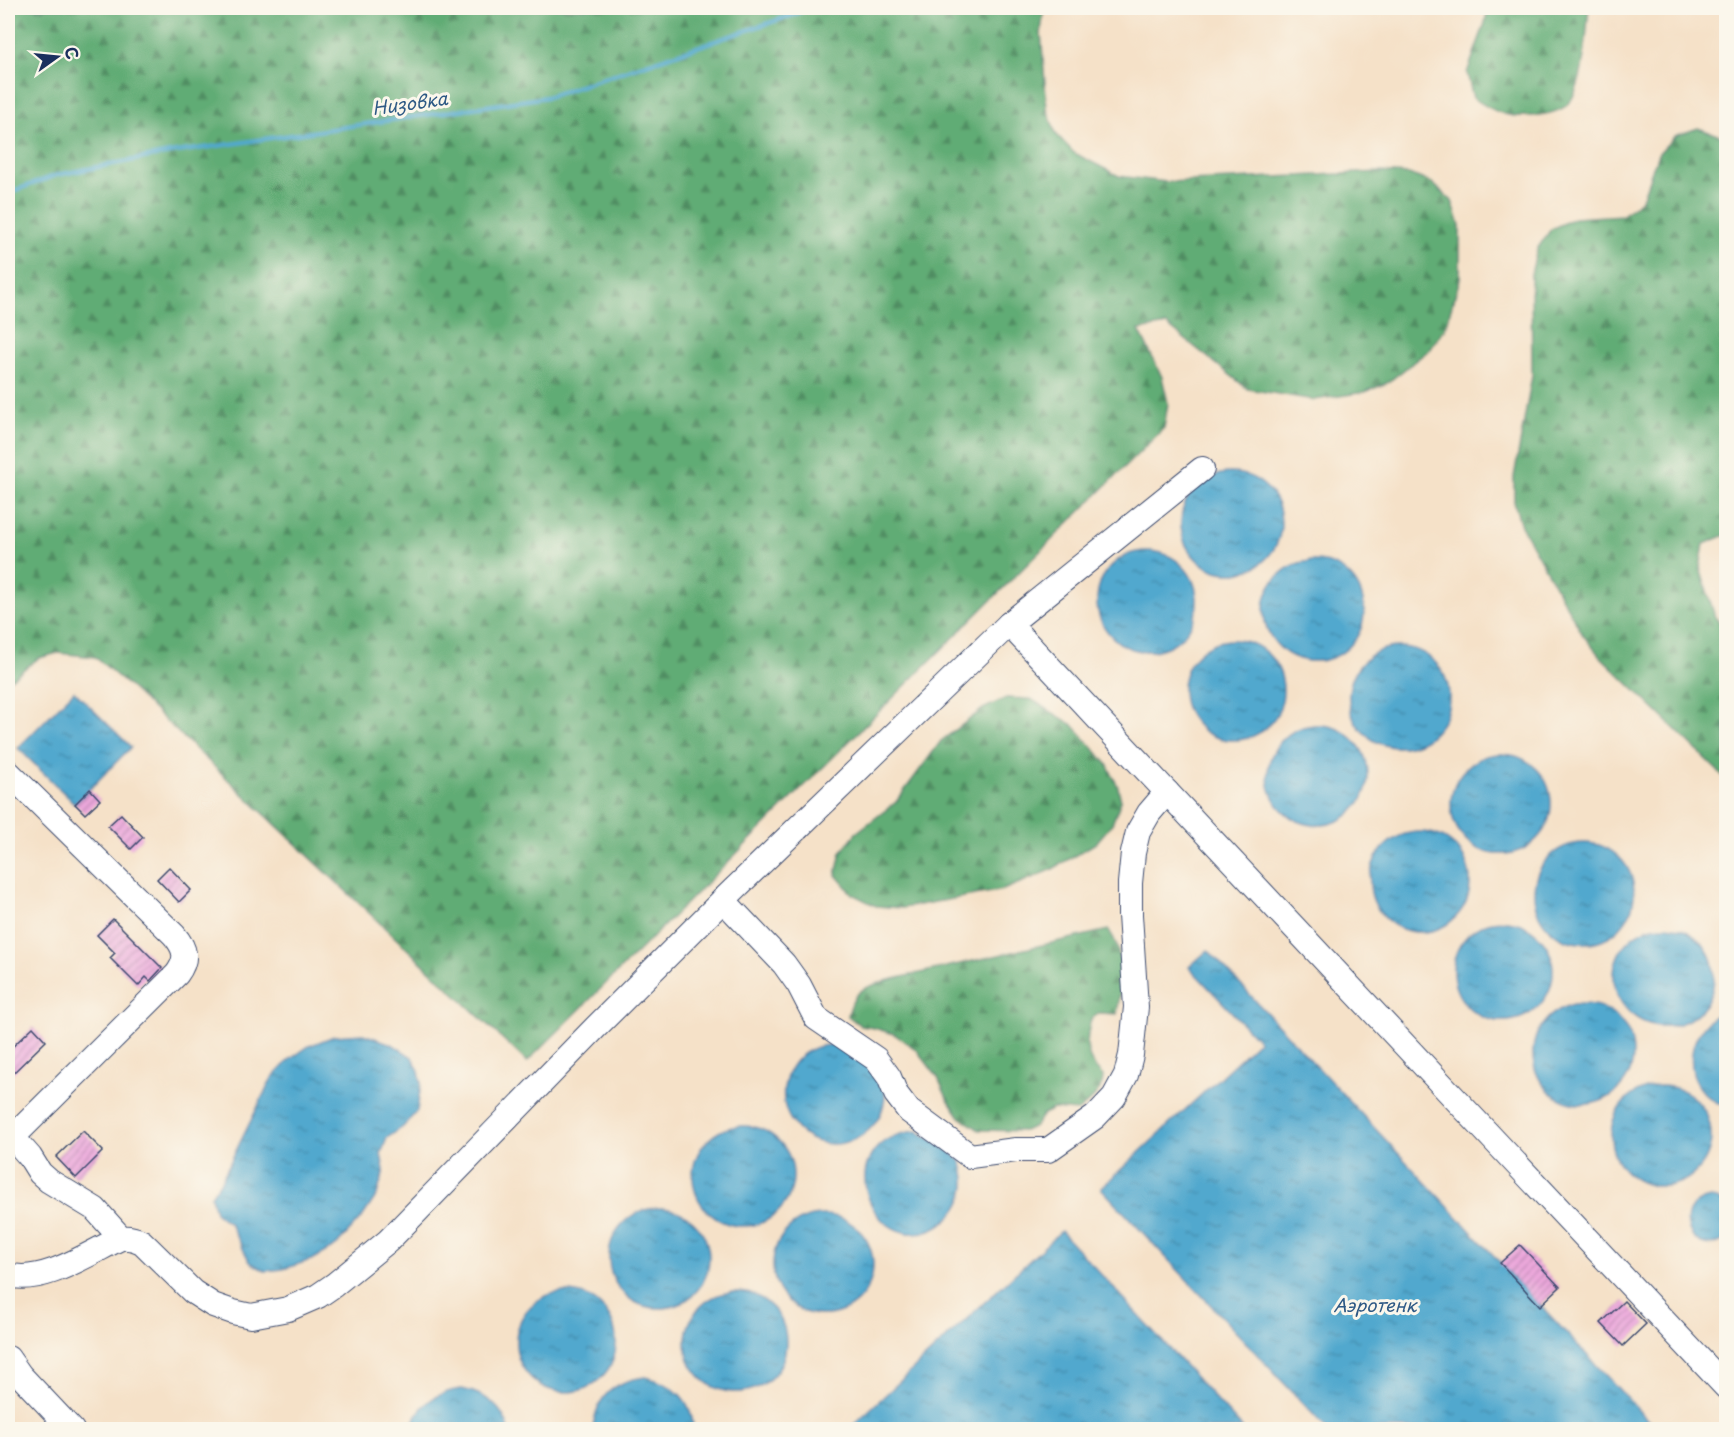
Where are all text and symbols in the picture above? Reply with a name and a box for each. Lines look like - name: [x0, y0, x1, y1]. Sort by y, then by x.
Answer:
- north arrow: [27, 27, 87, 87]
- text: С: [59, 44, 86, 62]
- water label: Низовка: [370, 84, 450, 121]
- water label: Аэротенк: [1333, 1291, 1418, 1318]

